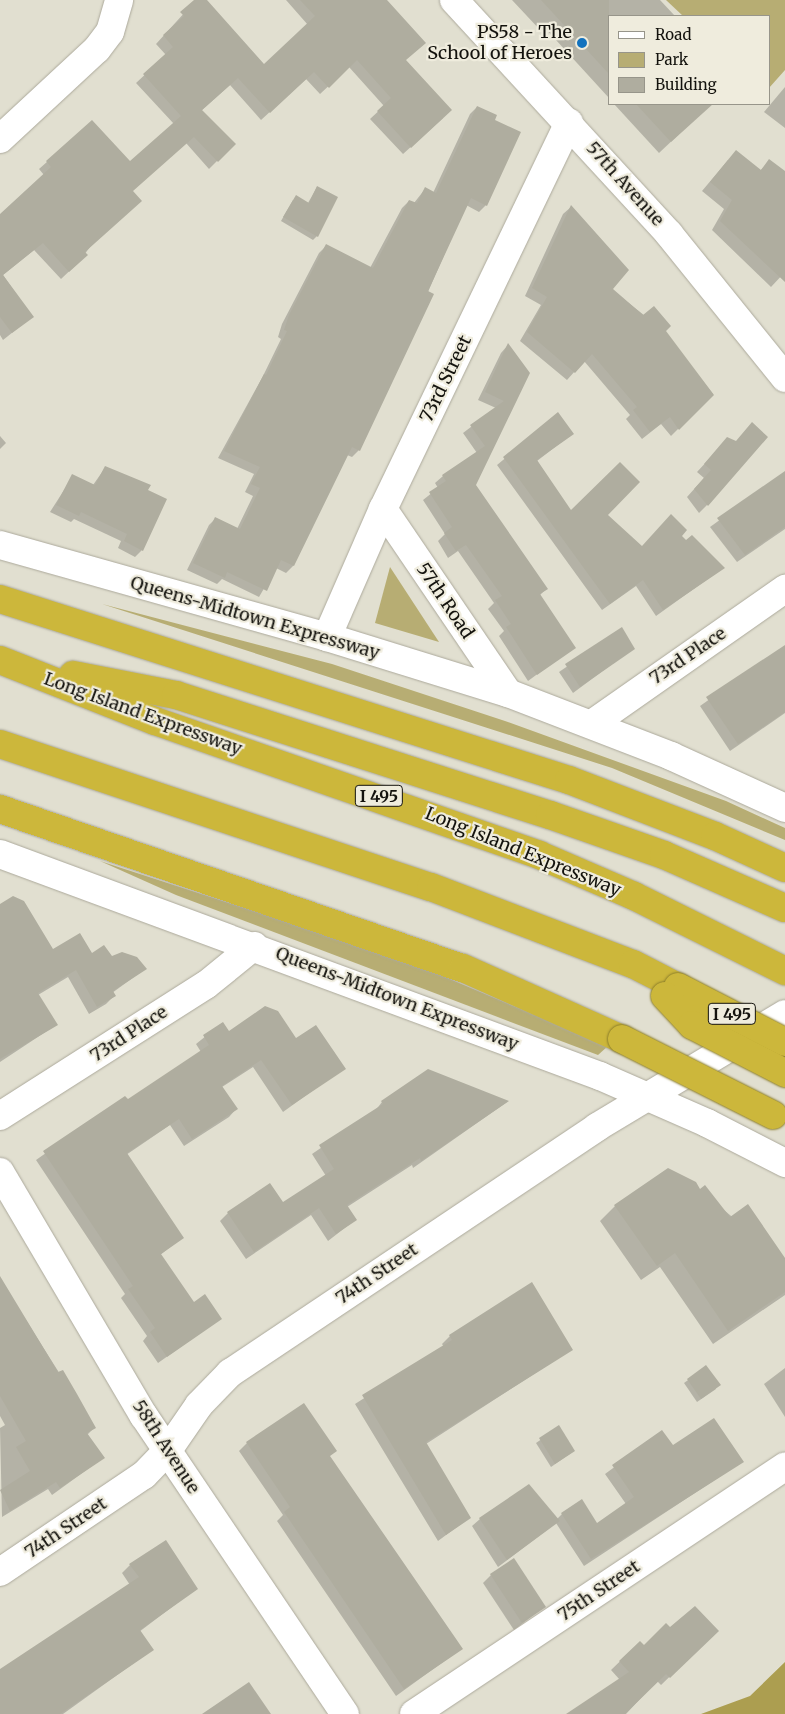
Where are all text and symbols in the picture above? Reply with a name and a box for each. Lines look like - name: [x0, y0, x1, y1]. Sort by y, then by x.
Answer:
- legend: [608, 15, 770, 105]
- place label: PS58 - The School of Heroes: [427, 22, 572, 64]
- text: Road: [655, 25, 691, 44]
- marker: PS58 - The School of Heroes: [576, 37, 588, 49]
- text: Park: [655, 50, 688, 69]
- text: Building: [655, 75, 717, 94]
- street label: 57th Avenue: [582, 137, 668, 231]
- street label: 73rd Street: [416, 332, 476, 426]
- street label: 57th Road: [412, 559, 478, 643]
- street label: Queens-Midtown Expressway: [128, 572, 382, 664]
- street label: 73rd Place: [646, 623, 730, 689]
- street label: Long Island Expressway: [41, 668, 245, 760]
- road number: I 495: [354, 782, 404, 809]
- street label: Long Island Expressway: [422, 803, 624, 901]
- street label: Queens-Midtown Expressway: [273, 943, 521, 1055]
- street label: 73rd Place: [86, 1001, 172, 1067]
- road number: I 495: [707, 1001, 757, 1028]
- street label: 74th Street: [332, 1239, 422, 1309]
- street label: 58th Avenue: [128, 1396, 204, 1498]
- street label: 74th Street: [21, 1493, 111, 1563]
- street label: 75th Street: [554, 1556, 644, 1626]

